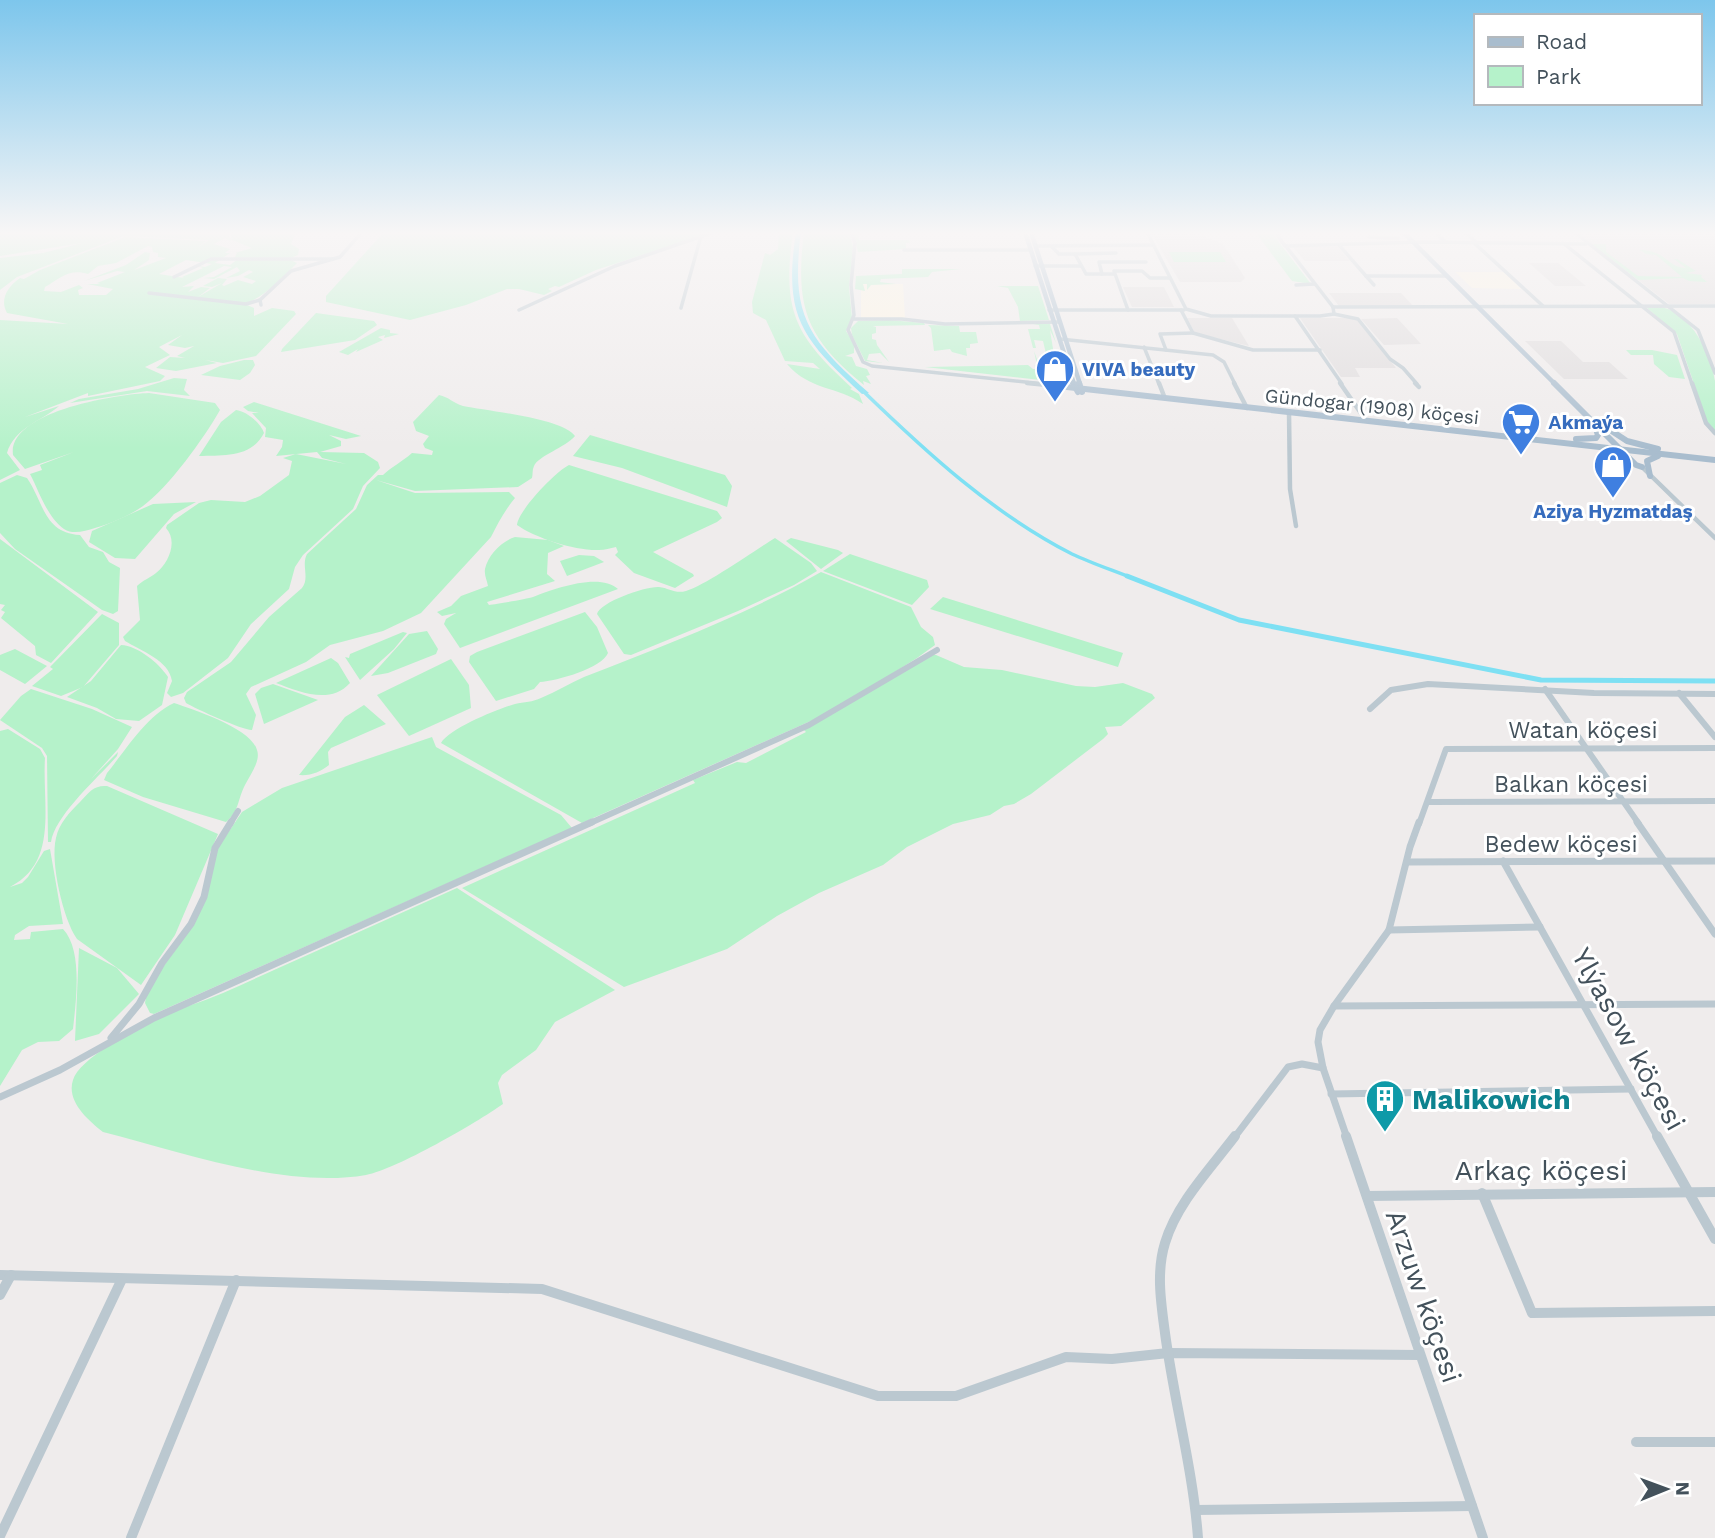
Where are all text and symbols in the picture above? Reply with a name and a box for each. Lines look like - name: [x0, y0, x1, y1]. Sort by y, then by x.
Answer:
- legend: [1474, 14, 1701, 105]
- text: Road: [1536, 29, 1587, 54]
- text: Park: [1536, 64, 1581, 89]
- shop icon: VIVA beauty: [1034, 348, 1076, 403]
- place label: VIVA beauty: [1082, 358, 1195, 381]
- street label: Gündogar (1908) köçesi: [1264, 384, 1480, 429]
- supermarket icon: Аkmaýa: [1500, 401, 1542, 456]
- place label: Аkmaýa: [1548, 411, 1623, 434]
- shop icon: Aziya Hyzmatdaş: [1592, 444, 1634, 499]
- place label: Aziya Hyzmatdaş: [1533, 500, 1693, 523]
- street label: Watan köçesi: [1508, 717, 1658, 744]
- street label: Balkan köçesi: [1494, 771, 1648, 798]
- street label: Bedew köçesi: [1484, 831, 1638, 858]
- street label: Ylýasow köçesi: [1565, 942, 1692, 1136]
- building icon: Malikowich: [1364, 1078, 1406, 1133]
- place label: Malikowich: [1412, 1083, 1571, 1116]
- street label: Arkaç köçesi: [1455, 1154, 1627, 1187]
- street label: Arzuw köçesi: [1379, 1205, 1469, 1387]
- north arrow: [1631, 1454, 1701, 1524]
- text: N: [1671, 1481, 1694, 1496]

